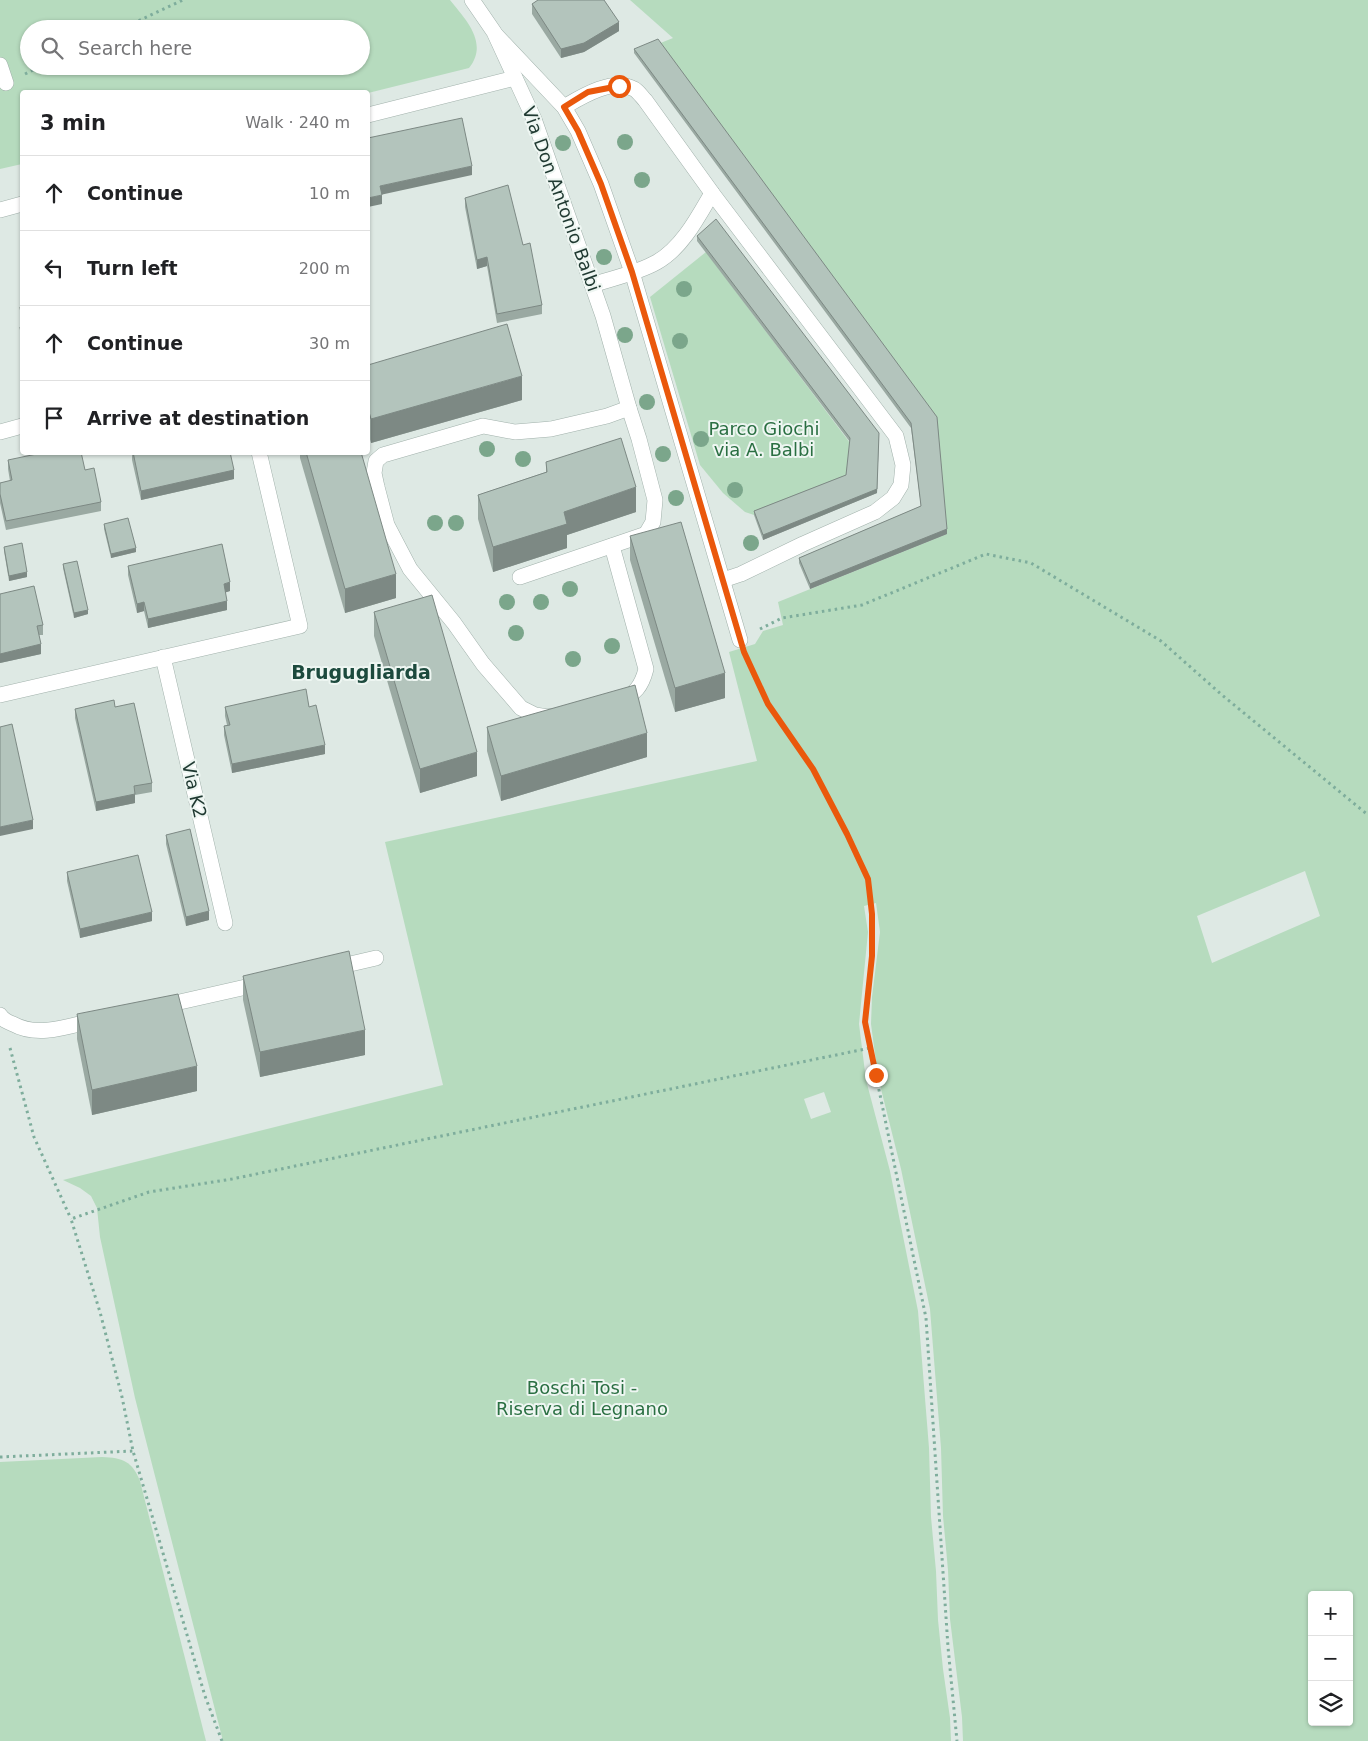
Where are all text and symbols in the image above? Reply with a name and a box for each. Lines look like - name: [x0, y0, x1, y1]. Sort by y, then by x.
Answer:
- search box: [20, 20, 370, 75]
- icon: search: [38, 34, 66, 62]
- text: Search here: [78, 37, 192, 59]
- route start: [608, 75, 631, 98]
- street label: Via Don Antonio Balbi: [518, 103, 605, 294]
- text: 3 min: [40, 111, 106, 135]
- text: Walk · 240 m: [245, 113, 350, 132]
- icon: ahead: [40, 179, 68, 207]
- text: Continue: [87, 182, 183, 204]
- text: 10 m: [309, 184, 350, 203]
- icon: left: [40, 254, 68, 282]
- text: Turn left: [87, 257, 178, 279]
- text: 200 m: [299, 259, 350, 278]
- icon: ahead: [40, 329, 68, 357]
- text: Continue: [87, 332, 183, 354]
- text: 30 m: [309, 334, 350, 353]
- icon: arrive: [40, 404, 68, 432]
- text: Arrive at destination: [87, 407, 309, 429]
- park label: Parco Giochi via A. Balbi: [709, 418, 819, 460]
- district label: Brugugliarda: [291, 661, 431, 683]
- street label: Via K2: [178, 760, 211, 820]
- route end: [865, 1064, 888, 1087]
- park label: Boschi Tosi - Riserva di Legnano: [496, 1377, 668, 1419]
- map controls: [1308, 1591, 1353, 1726]
- button: +: [1308, 1591, 1353, 1636]
- button: −: [1308, 1636, 1353, 1681]
- button: layers: [1308, 1681, 1353, 1726]

